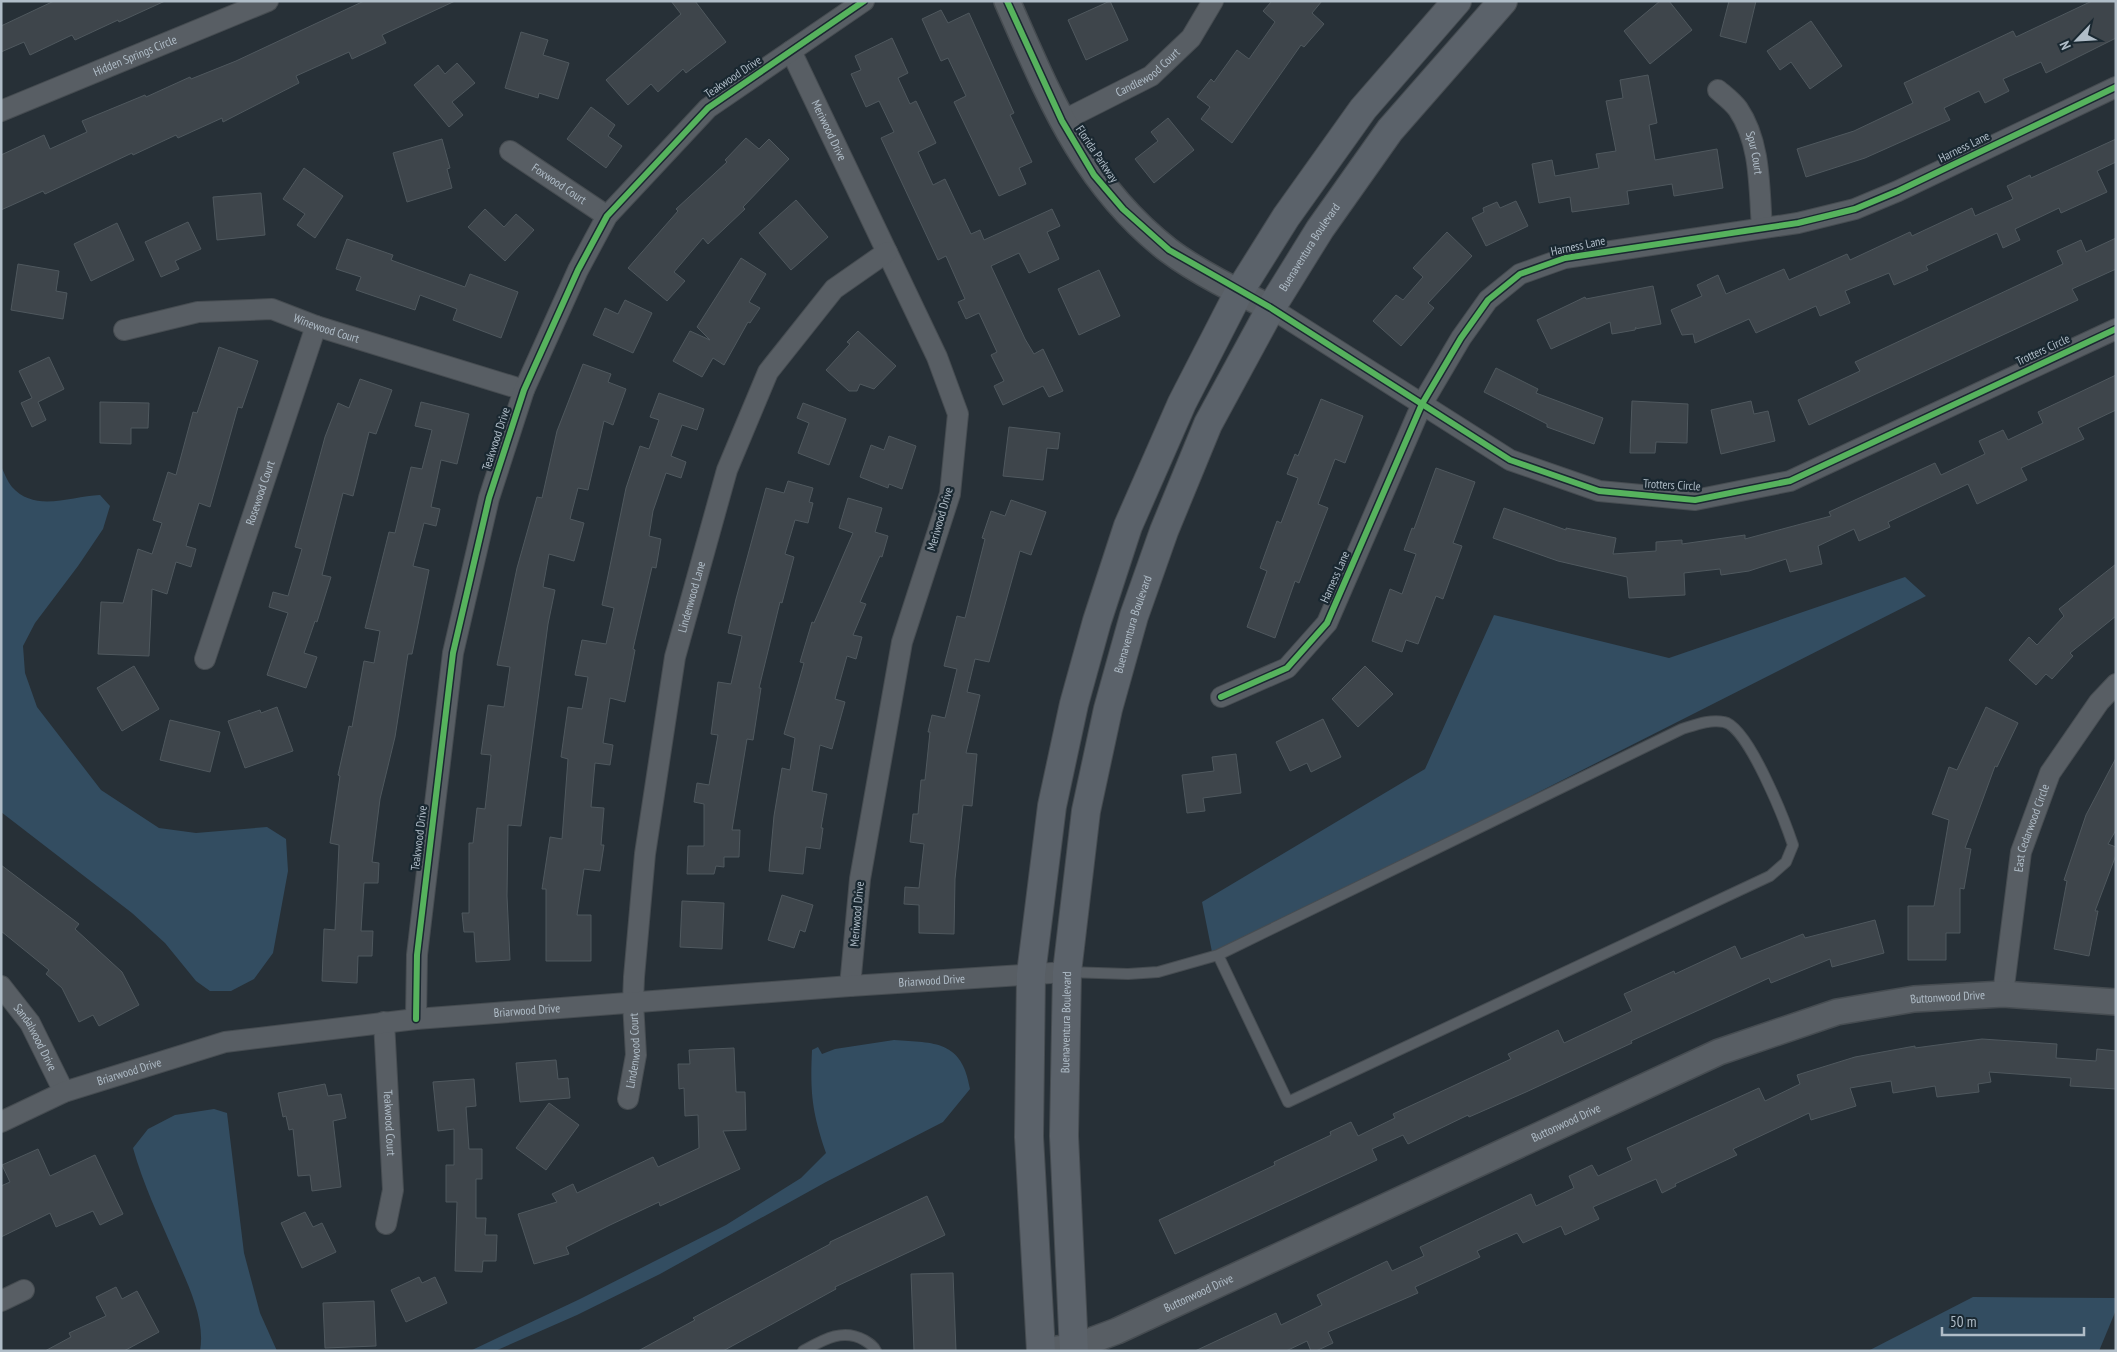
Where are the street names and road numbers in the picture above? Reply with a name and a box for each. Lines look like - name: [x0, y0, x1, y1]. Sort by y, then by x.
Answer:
- street label: Hidden Springs Circle: [91, 31, 179, 79]
- street label: Candlewood Court: [1113, 44, 1183, 100]
- street label: Teakwood Drive: [701, 52, 764, 101]
- street label: Meriwood Drive: [808, 97, 850, 163]
- street label: Florida Parkway: [1073, 122, 1122, 186]
- street label: Harness Lane: [1936, 128, 1992, 165]
- street label: Spur Court: [1743, 129, 1767, 176]
- street label: Foxwood Court: [529, 160, 590, 207]
- street label: Buenaventura Boulevard: [1275, 200, 1343, 294]
- street label: Harness Lane: [1549, 232, 1607, 259]
- street label: Winewood Court: [291, 310, 362, 346]
- street label: Trotters Circle: [2014, 331, 2072, 369]
- street label: Teakwood Drive: [478, 405, 513, 472]
- street label: Rosewood Court: [242, 458, 278, 527]
- street label: Trotters Circle: [1643, 476, 1701, 493]
- street label: Meriwood Drive: [923, 485, 956, 552]
- street label: Harness Lane: [1316, 548, 1353, 605]
- street label: Lindenwood Lane: [674, 559, 708, 634]
- street label: Buenaventura Boulevard: [1110, 573, 1155, 675]
- street label: East Cedarwood Circle: [2011, 782, 2052, 873]
- street label: Teakwood Drive: [407, 805, 430, 871]
- street label: Meriwood Drive: [846, 881, 867, 947]
- street label: Briarwood Drive: [898, 971, 966, 990]
- street label: Buenaventura Boulevard: [1057, 971, 1074, 1073]
- street label: Buttonwood Drive: [1909, 987, 1985, 1007]
- street label: Sandalwood Drive: [11, 1000, 60, 1073]
- street label: Briarwood Drive: [493, 1000, 561, 1020]
- street label: Lindenwood Court: [622, 1012, 643, 1089]
- street label: Briarwood Drive: [95, 1054, 163, 1088]
- street label: Teakwood Court: [381, 1089, 399, 1157]
- street label: Buttonwood Drive: [1529, 1100, 1603, 1145]
- street label: Buttonwood Drive: [1161, 1270, 1235, 1315]

